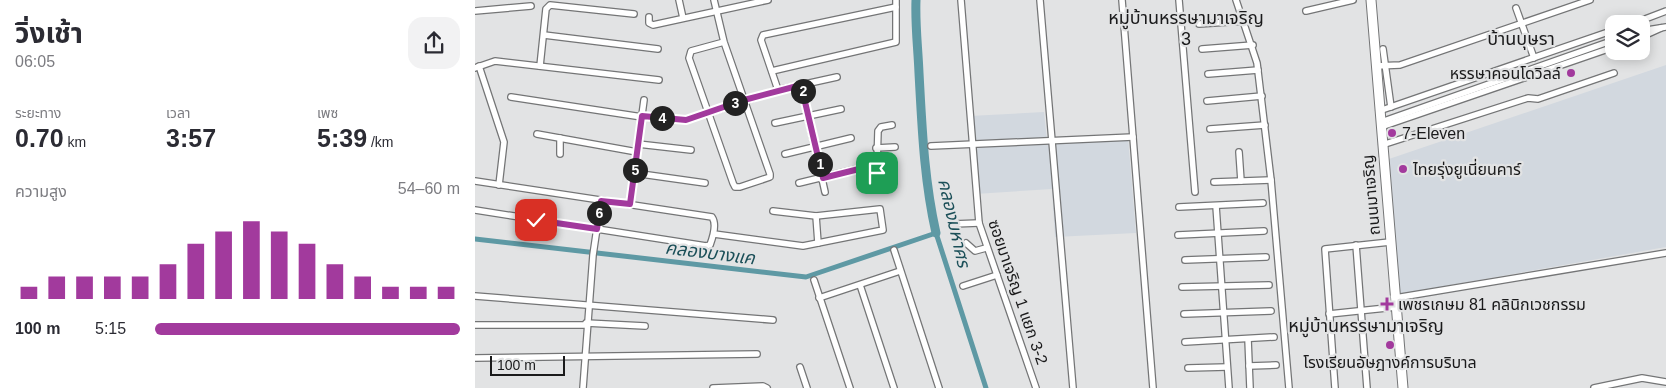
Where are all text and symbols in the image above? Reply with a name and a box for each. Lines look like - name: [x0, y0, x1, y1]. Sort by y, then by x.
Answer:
- district label: หมู่บ้านหรรษามาเจริญ 3: [1108, 8, 1264, 49]
- map controls: [1605, 15, 1650, 60]
- button: layers: [1605, 15, 1650, 60]
- button: share: [408, 17, 460, 69]
- text: วิ่งเช้า: [15, 18, 83, 49]
- district label: บ้านบุษรา: [1487, 29, 1555, 50]
- text: 06:05: [15, 53, 55, 70]
- place label: หรรษาคอนโดวิลล์: [1450, 65, 1561, 82]
- marker: หรรษาคอนโดวิลล์: [1565, 67, 1577, 79]
- pin: 2: [791, 78, 815, 104]
- text: 2: [800, 83, 807, 99]
- pin: 3: [723, 90, 747, 116]
- text: 3: [732, 95, 739, 111]
- text: ระยะทาง: [15, 105, 61, 121]
- text: เวลา: [166, 105, 191, 121]
- text: เพซ: [317, 105, 338, 121]
- pin: 4: [649, 106, 675, 130]
- text: 4: [659, 110, 666, 126]
- text: 0.70: [15, 124, 64, 152]
- text: 3:57: [166, 124, 216, 152]
- text: 5:39: [317, 124, 367, 152]
- place label: 7-Eleven: [1402, 125, 1465, 142]
- marker: 7-Eleven: [1386, 127, 1398, 139]
- text: km: [64, 134, 86, 150]
- text: /km: [367, 134, 394, 150]
- pin: 1: [807, 152, 833, 176]
- pin: [856, 152, 898, 194]
- street label: ถนนมาเจริญ: [1359, 154, 1383, 236]
- text: 1: [817, 156, 824, 172]
- pin: 5: [623, 158, 647, 182]
- place label: ไทยรุ่งยูเนี่ยนคาร์: [1412, 158, 1522, 179]
- icon: arrive: [863, 159, 891, 187]
- text: 5: [632, 162, 639, 178]
- marker: ไทยรุ่งยูเนี่ยนคาร์: [1397, 163, 1409, 175]
- water label: คลองมหาศร: [934, 177, 974, 270]
- text: 54–60 m: [398, 180, 460, 197]
- text: ความสูง: [15, 183, 67, 200]
- pin: [515, 199, 557, 241]
- pin: 6: [587, 200, 611, 226]
- text: 6: [596, 205, 603, 221]
- icon: check: [522, 206, 550, 234]
- street label: ซอยมาเจริญ 1 แยก 3-2: [985, 217, 1051, 367]
- water label: คลองบางแค: [664, 238, 757, 269]
- place label: เพชรเกษม 81 คลินิกเวชกรรม: [1398, 296, 1586, 313]
- marker: เพชรเกษม 81 คลินิกเวชกรรม: [1380, 297, 1394, 311]
- district label: หมู่บ้านหรรษามาเจริญ: [1288, 316, 1444, 338]
- text: 100 m: [15, 320, 60, 337]
- text: 5:15: [95, 320, 126, 337]
- marker: โรงเรียนอัษฎางค์การบริบาล: [1384, 339, 1396, 351]
- scale bar: [490, 353, 565, 376]
- place label: โรงเรียนอัษฎางค์การบริบาล: [1303, 354, 1477, 371]
- text: 100 m: [497, 357, 536, 373]

